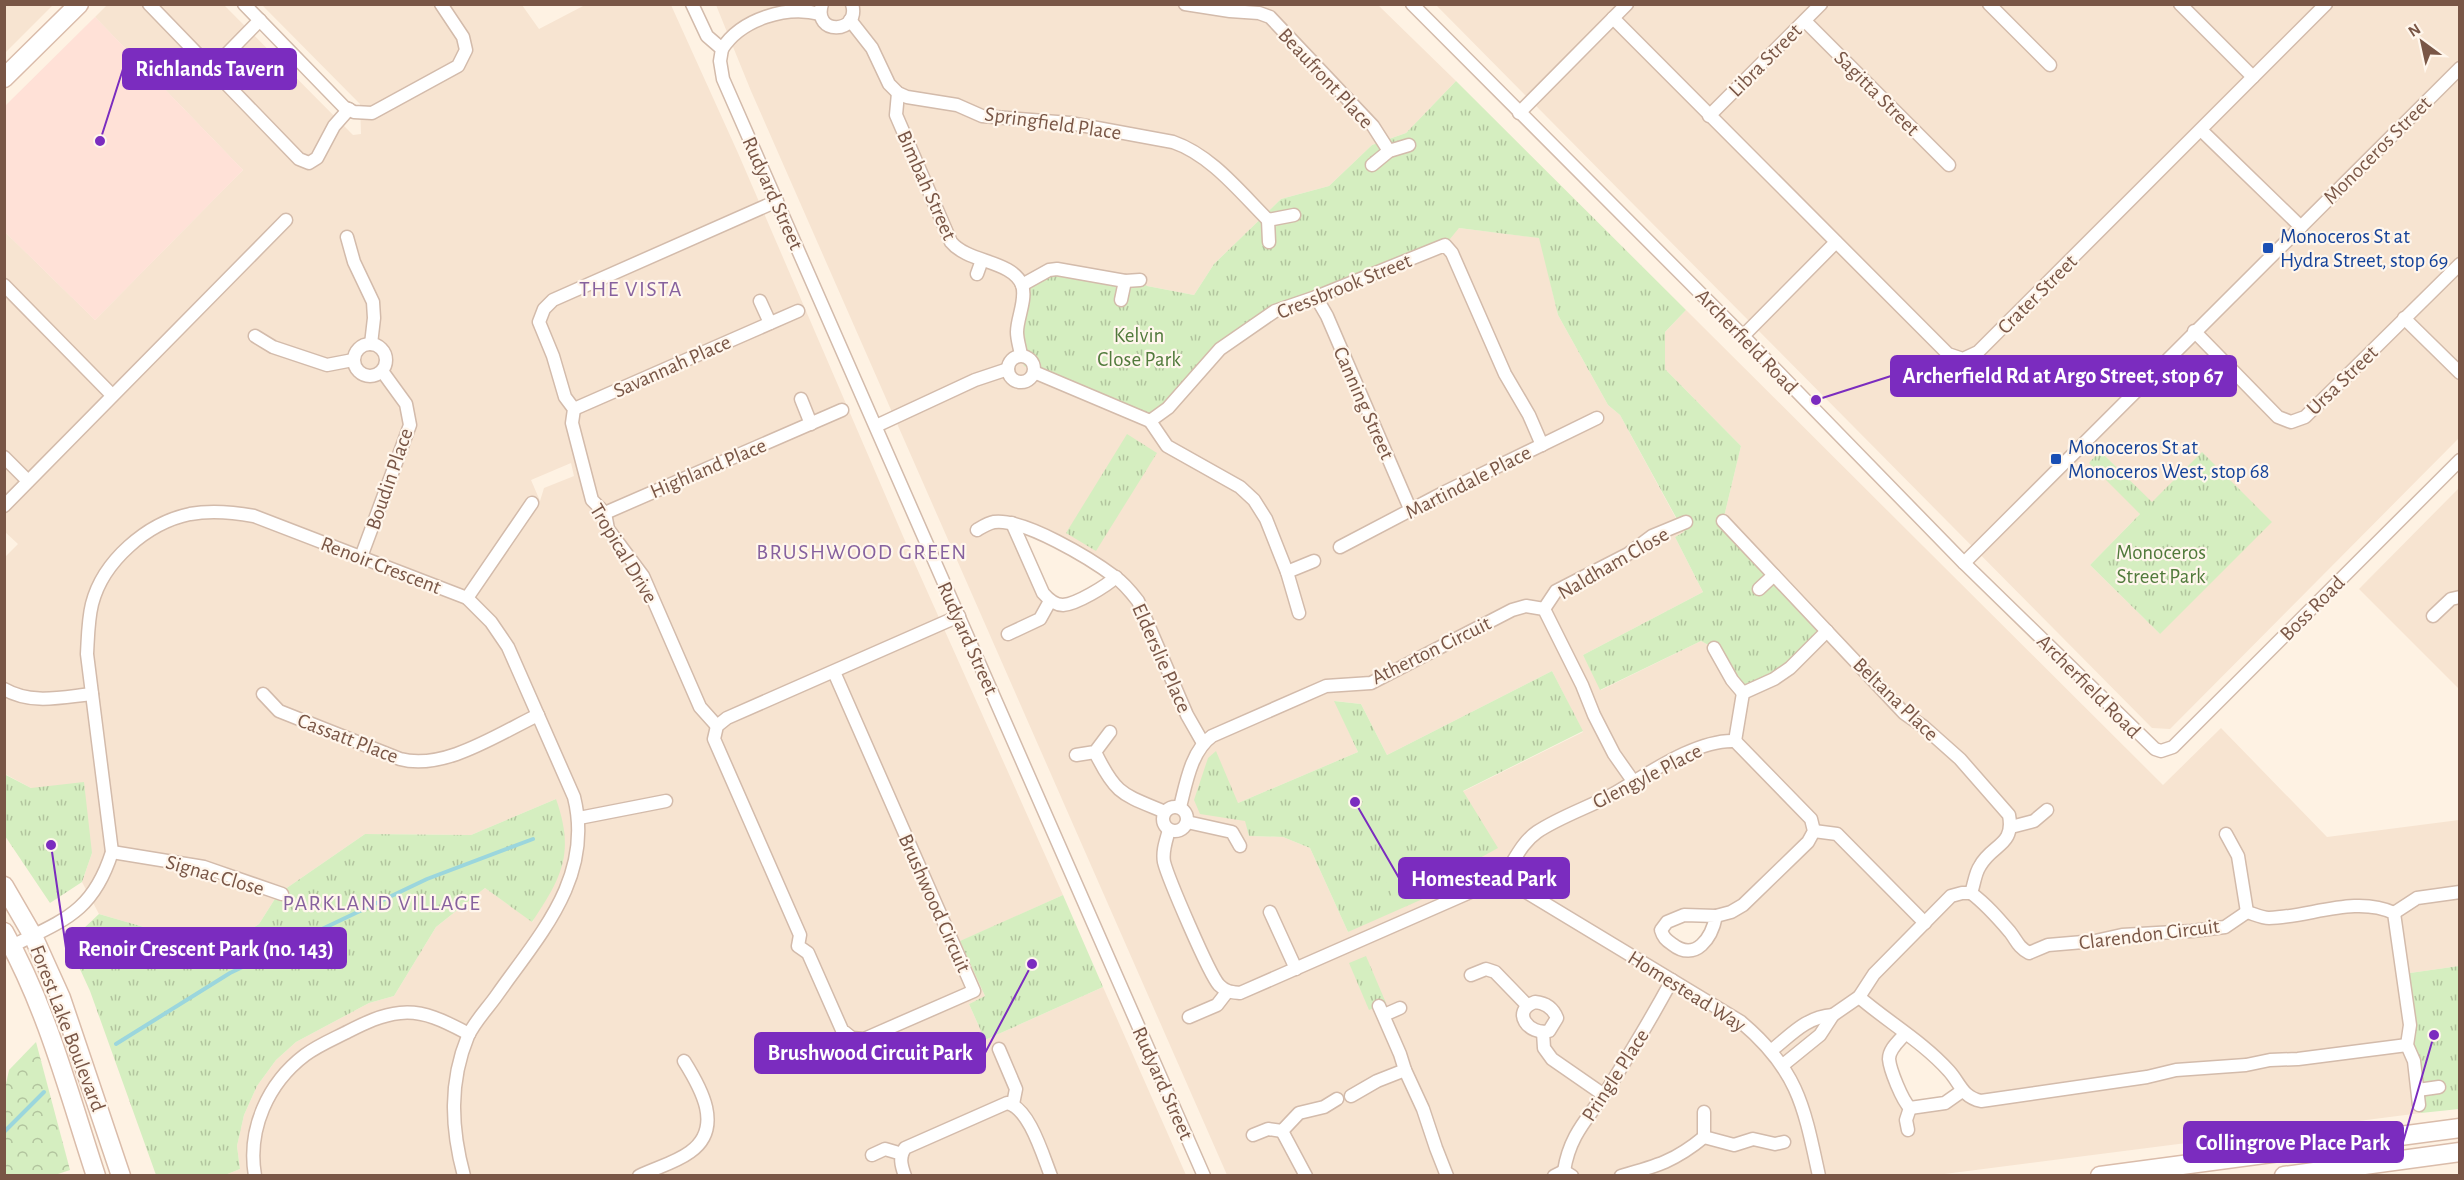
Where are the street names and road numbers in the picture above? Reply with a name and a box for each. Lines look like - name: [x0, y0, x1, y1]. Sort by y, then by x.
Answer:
- street label: Libra Street: [1725, 20, 1806, 101]
- street label: Beaufront Place: [1274, 24, 1377, 133]
- street label: Sagitta Street: [1830, 47, 1923, 140]
- street label: Monoceros Street: [2319, 92, 2436, 208]
- street label: Springfield Place: [983, 104, 1123, 143]
- street label: Bimbah Street: [893, 127, 960, 243]
- street label: Rudyard Street: [738, 133, 807, 253]
- street label: Cressbrook Street: [1274, 250, 1415, 323]
- street label: Crater Street: [1994, 250, 2081, 338]
- street label: Archerfield Road: [1692, 285, 1802, 398]
- street label: Savannah Place: [610, 331, 734, 402]
- street label: Ursa Street: [2303, 341, 2382, 419]
- street label: Canning Street: [1329, 344, 1398, 463]
- street label: Boudin Place: [362, 426, 417, 533]
- street label: Highland Place: [647, 435, 769, 502]
- street label: Martindale Place: [1402, 442, 1534, 523]
- street label: Tropical Drive: [586, 500, 661, 607]
- street label: Naldham Close: [1554, 523, 1672, 604]
- street label: Renoir Crescent: [318, 533, 444, 598]
- street label: Boss Road: [2276, 572, 2349, 645]
- street label: Rudyard Street: [933, 578, 1002, 698]
- street label: Elderslie Place: [1128, 600, 1195, 716]
- street label: Atherton Circuit: [1368, 612, 1494, 688]
- street label: Archerfield Road: [2033, 631, 2145, 742]
- street label: Beltana Place: [1849, 654, 1942, 745]
- street label: Cassatt Place: [294, 710, 401, 767]
- street label: Glengyle Place: [1589, 740, 1705, 813]
- street label: Brushwood Circuit: [895, 831, 975, 976]
- street label: Signac Close: [163, 851, 266, 900]
- street label: Clarendon Circuit: [2078, 915, 2221, 954]
- street label: Forest Lake Boulevard: [26, 942, 109, 1114]
- street label: Homestead Way: [1624, 947, 1749, 1036]
- street label: Rudyard Street: [1128, 1023, 1197, 1143]
- street label: Pringle Place: [1578, 1025, 1653, 1125]

